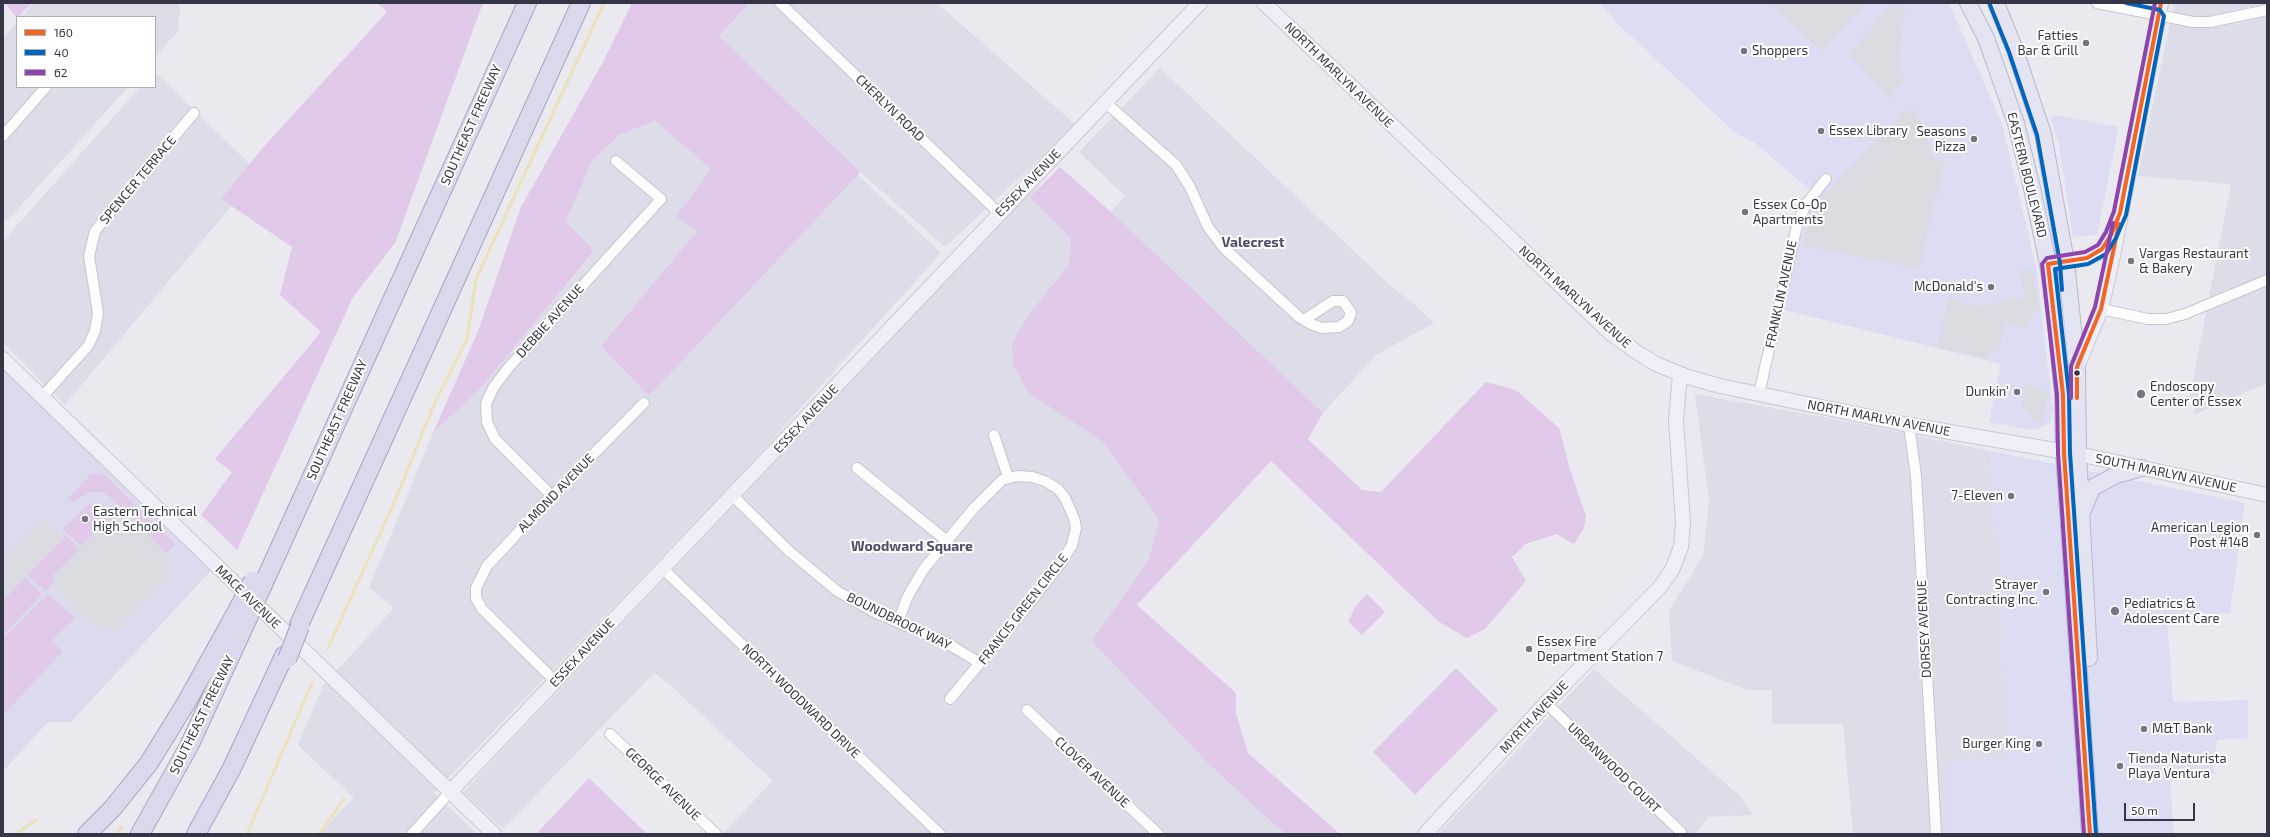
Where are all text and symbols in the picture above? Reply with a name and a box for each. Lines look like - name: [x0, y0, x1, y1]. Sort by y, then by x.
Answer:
- legend: [16, 16, 156, 88]
- street label: NORTH MARLYN AVENUE: [1281, 19, 1397, 131]
- text: 160: [54, 25, 73, 39]
- place label: Fatties Bar & Grill: [2017, 28, 2078, 59]
- marker: Fatties Bar & Grill: [2081, 38, 2091, 48]
- place label: Shoppers: [1752, 43, 1808, 59]
- text: 40: [54, 45, 69, 59]
- marker: Shoppers: [1739, 46, 1749, 56]
- street label: SOUTHEAST FREEWAY: [437, 62, 505, 188]
- text: 62: [54, 65, 68, 79]
- street label: CHERLYN ROAD: [852, 71, 928, 145]
- street label: EASTERN BOULEVARD: [2004, 110, 2050, 240]
- place label: Essex Library: [1829, 123, 1908, 139]
- place label: Seasons Pizza: [1916, 124, 1966, 155]
- marker: Essex Library: [1816, 126, 1826, 136]
- street label: SPENCER TERRACE: [96, 133, 180, 227]
- marker: Seasons Pizza: [1969, 134, 1979, 144]
- street label: ESSEX AVENUE: [992, 146, 1064, 220]
- place label: Essex Co-Op Apartments: [1753, 197, 1827, 228]
- marker: Essex Co-Op Apartments: [1740, 207, 1750, 217]
- district label: Valecrest: [1221, 234, 1285, 250]
- street label: FRANKLIN AVENUE: [1762, 239, 1800, 349]
- street label: NORTH MARLYN AVENUE: [1516, 243, 1634, 351]
- place label: Vargas Restaurant & Bakery: [2139, 246, 2249, 277]
- marker: Vargas Restaurant & Bakery: [2126, 256, 2136, 266]
- place label: McDonald's: [1914, 279, 1983, 295]
- street label: DEBBIE AVENUE: [513, 281, 587, 361]
- marker: McDonald's: [1986, 282, 1996, 292]
- street label: SOUTHEAST FREEWAY: [303, 357, 371, 483]
- unlabelled marker: [2072, 368, 2082, 378]
- place label: Endoscopy Center of Essex: [2150, 379, 2242, 410]
- street label: ESSEX AVENUE: [770, 382, 842, 456]
- place label: Dunkin': [1965, 384, 2009, 400]
- marker: Dunkin': [2012, 387, 2022, 397]
- marker: Endoscopy Center of Essex: [2135, 388, 2147, 400]
- street label: NORTH MARLYN AVENUE: [1806, 396, 1952, 440]
- street label: ALMOND AVENUE: [514, 450, 598, 536]
- street label: SOUTH MARLYN AVENUE: [2094, 450, 2238, 496]
- place label: 7-Eleven: [1951, 488, 2003, 504]
- marker: 7-Eleven: [2006, 491, 2016, 501]
- place label: Eastern Technical High School: [93, 504, 197, 535]
- marker: Eastern Technical High School: [80, 514, 90, 524]
- place label: American Legion Post #148: [2151, 520, 2249, 551]
- marker: American Legion Post #148: [2252, 530, 2262, 540]
- district label: Woodward Square: [851, 538, 973, 554]
- street label: FRANCIS GREEN CIRCLE: [975, 550, 1071, 668]
- street label: MACE AVENUE: [212, 562, 284, 632]
- place label: Strayer Contracting Inc.: [1946, 577, 2038, 608]
- street label: DORSEY AVENUE: [1914, 580, 1934, 678]
- marker: Strayer Contracting Inc.: [2041, 587, 2051, 597]
- street label: BOUNDBROOK WAY: [844, 589, 954, 653]
- place label: Pediatrics & Adolescent Care: [2124, 596, 2220, 627]
- marker: Pediatrics & Adolescent Care: [2109, 605, 2121, 617]
- street label: ESSEX AVENUE: [546, 616, 618, 690]
- place label: Essex Fire Department Station 7: [1537, 634, 1663, 665]
- street label: NORTH WOODWARD DRIVE: [739, 640, 863, 762]
- marker: Essex Fire Department Station 7: [1524, 644, 1534, 654]
- street label: SOUTHEAST FREEWAY: [166, 653, 238, 777]
- street label: MYRTH AVENUE: [1496, 677, 1572, 757]
- street label: URBANWOOD COURT: [1564, 720, 1664, 816]
- place label: M&T Bank: [2152, 721, 2212, 737]
- marker: M&T Bank: [2139, 724, 2149, 734]
- street label: CLOVER AVENUE: [1051, 733, 1133, 811]
- place label: Burger King: [1962, 736, 2031, 752]
- marker: Burger King: [2034, 739, 2044, 749]
- street label: GEORGE AVENUE: [622, 744, 704, 824]
- place label: Tienda Naturista Playa Ventura: [2128, 751, 2227, 782]
- marker: Tienda Naturista Playa Ventura: [2115, 761, 2125, 771]
- scale bar: [2126, 795, 2197, 821]
- text: 50 m: [2131, 803, 2158, 817]

